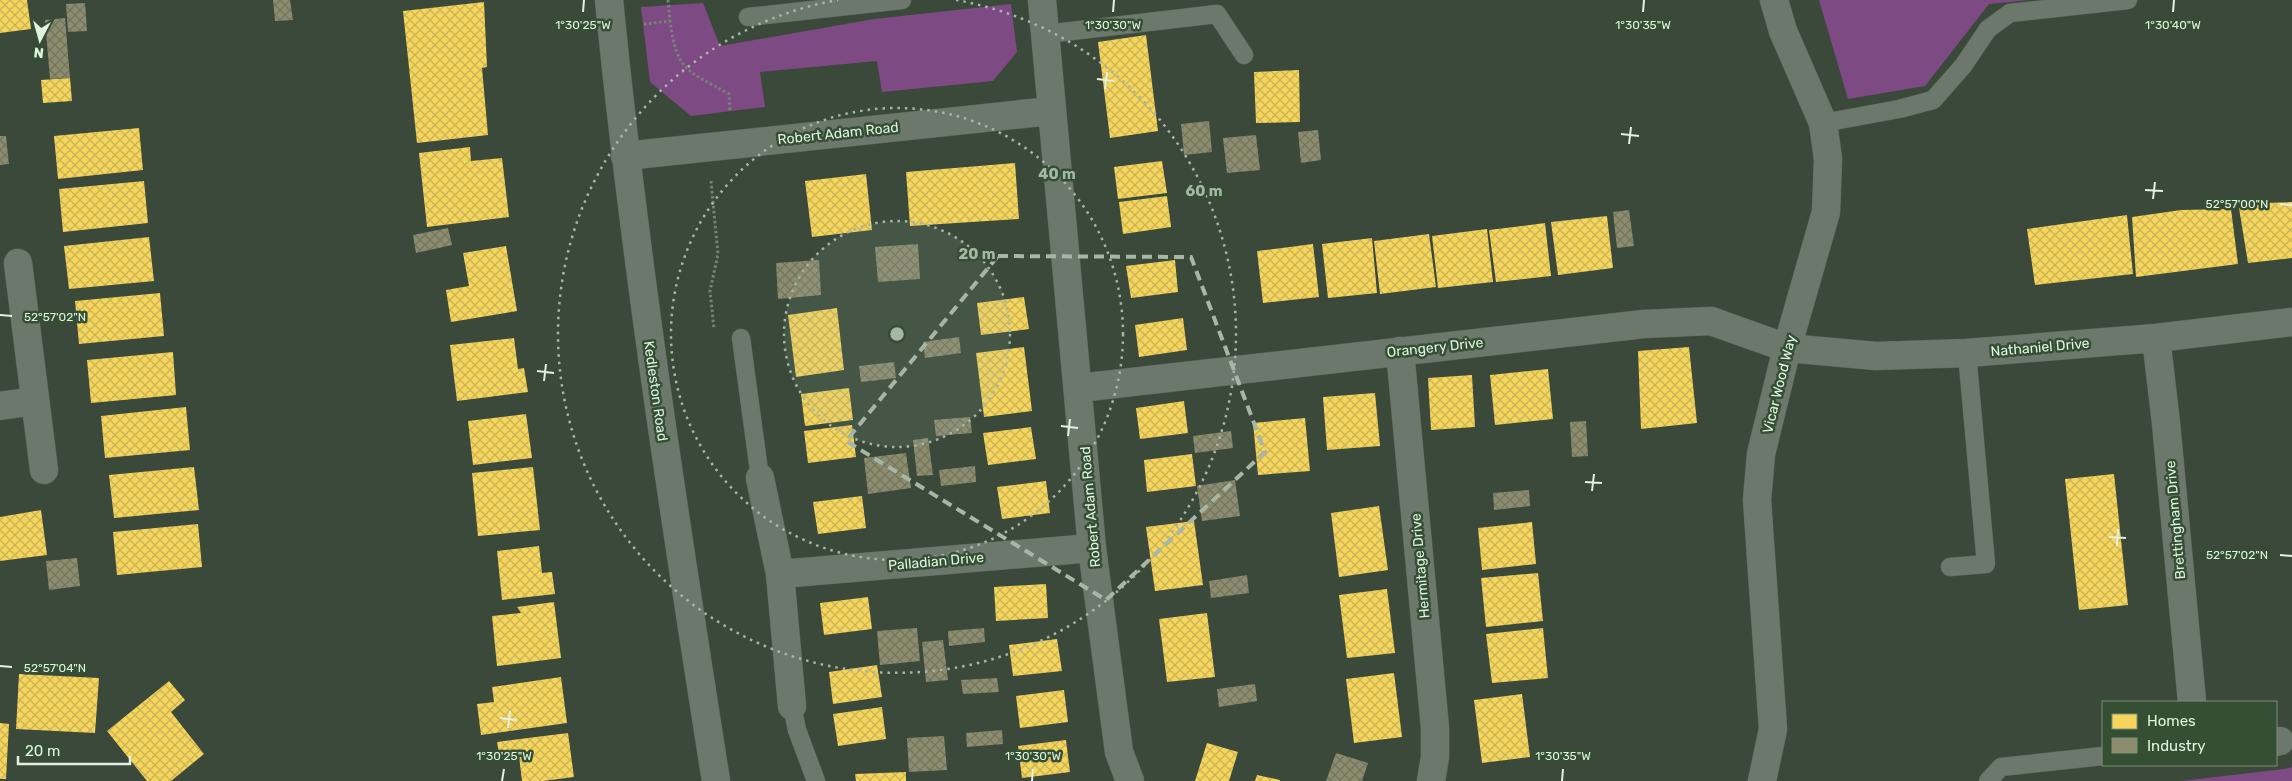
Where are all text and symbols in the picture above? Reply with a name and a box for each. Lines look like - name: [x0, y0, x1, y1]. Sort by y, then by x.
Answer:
- north arrow: [15, 15, 65, 65]
- text: 1°30'25"W: [555, 18, 611, 32]
- text: 1°30'30"W: [1085, 18, 1141, 32]
- text: 1°30'35"W: [1615, 18, 1671, 32]
- text: 1°30'40"W: [2145, 18, 2201, 32]
- text: N: [33, 43, 45, 61]
- street label: Robert Adam Road: [777, 119, 899, 148]
- text: 40 m: [1038, 165, 1076, 183]
- text: 60 m: [1186, 182, 1222, 200]
- text: 52°57'00"N: [2206, 197, 2268, 211]
- text: 20 m: [959, 245, 995, 263]
- text: 52°57'02"N: [24, 310, 86, 324]
- centre of rings: [888, 325, 906, 343]
- street label: Vicar Wood Way: [1759, 333, 1800, 435]
- street label: Orangery Drive: [1386, 334, 1484, 361]
- street label: Nathaniel Drive: [1990, 335, 2090, 360]
- street label: Kedleston Road: [640, 340, 671, 442]
- street label: Robert Adam Road: [1077, 446, 1104, 568]
- street label: Brettingham Drive: [2162, 460, 2189, 580]
- street label: Hermitage Drive: [1407, 513, 1434, 619]
- text: 52°57'02"N: [2206, 548, 2268, 562]
- street label: Palladian Drive: [887, 549, 985, 574]
- text: 52°57'04"N: [24, 661, 86, 675]
- legend: [2102, 701, 2277, 766]
- text: Homes: [2147, 712, 2196, 730]
- scale bar: [18, 734, 130, 766]
- text: Industry: [2147, 737, 2206, 755]
- text: 20 m: [25, 742, 60, 760]
- text: 1°30'25"W: [476, 749, 532, 763]
- text: 1°30'30"W: [1005, 749, 1061, 763]
- text: 1°30'35"W: [1535, 749, 1591, 763]

